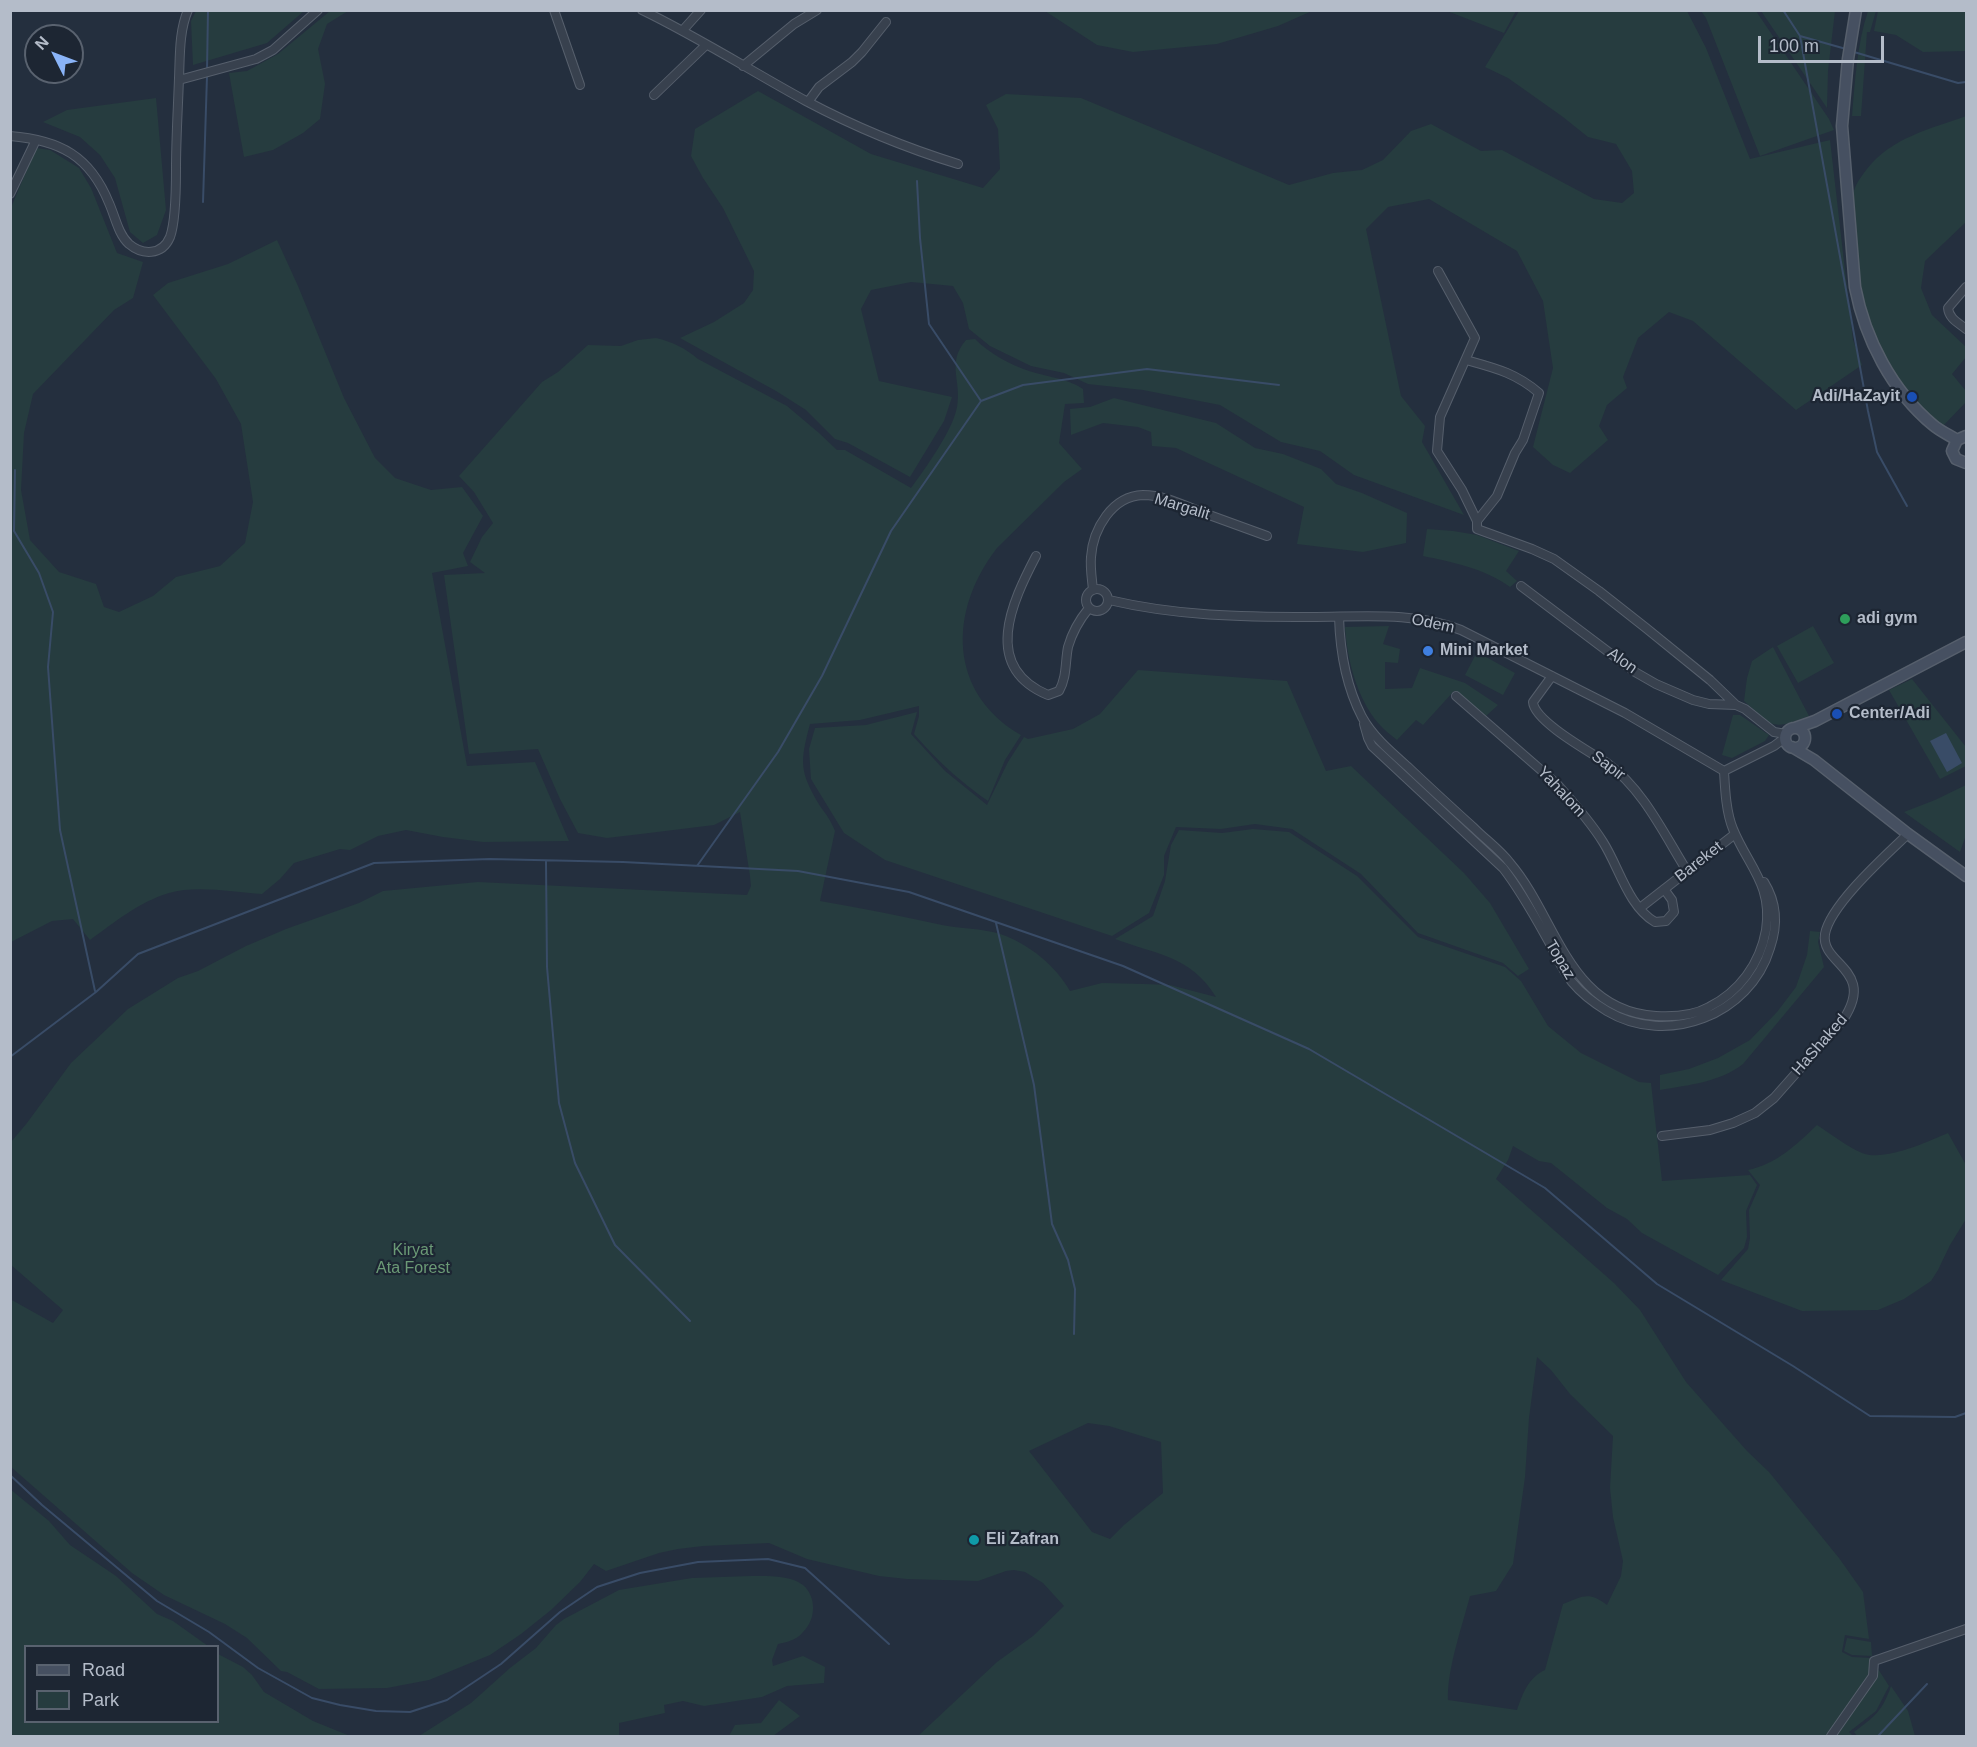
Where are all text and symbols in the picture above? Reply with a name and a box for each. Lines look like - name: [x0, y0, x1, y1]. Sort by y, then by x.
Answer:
- north arrow: [24, 24, 84, 84]
- scale bar: [1761, 24, 1887, 62]
- text: N: [32, 33, 52, 53]
- text: 100 m: [1769, 36, 1819, 56]
- place label: Adi/HaZayit: [1812, 387, 1900, 407]
- marker: Adi/HaZayit: [1905, 390, 1919, 404]
- street label: Margalit: [1152, 490, 1212, 524]
- place label: adi gym: [1857, 609, 1917, 629]
- street label: Odem: [1410, 610, 1456, 638]
- marker: adi gym: [1838, 612, 1852, 626]
- place label: Mini Market: [1440, 641, 1528, 661]
- marker: Mini Market: [1421, 644, 1435, 658]
- street label: Alon: [1603, 644, 1641, 678]
- place label: Center/Adi: [1849, 704, 1930, 724]
- marker: Center/Adi: [1830, 707, 1844, 721]
- street label: Sapir: [1587, 747, 1629, 785]
- street label: Yahalom: [1533, 763, 1589, 821]
- street label: Bareket: [1671, 837, 1727, 887]
- street label: Topaz: [1541, 937, 1579, 983]
- street label: HaShaked: [1788, 1011, 1852, 1079]
- park label: Kiryat Ata Forest: [376, 1241, 450, 1279]
- place label: Eli Zafran: [986, 1530, 1059, 1550]
- marker: Eli Zafran: [967, 1533, 981, 1547]
- legend: [24, 1645, 219, 1723]
- text: Road: [82, 1660, 125, 1680]
- text: Park: [82, 1690, 119, 1710]

